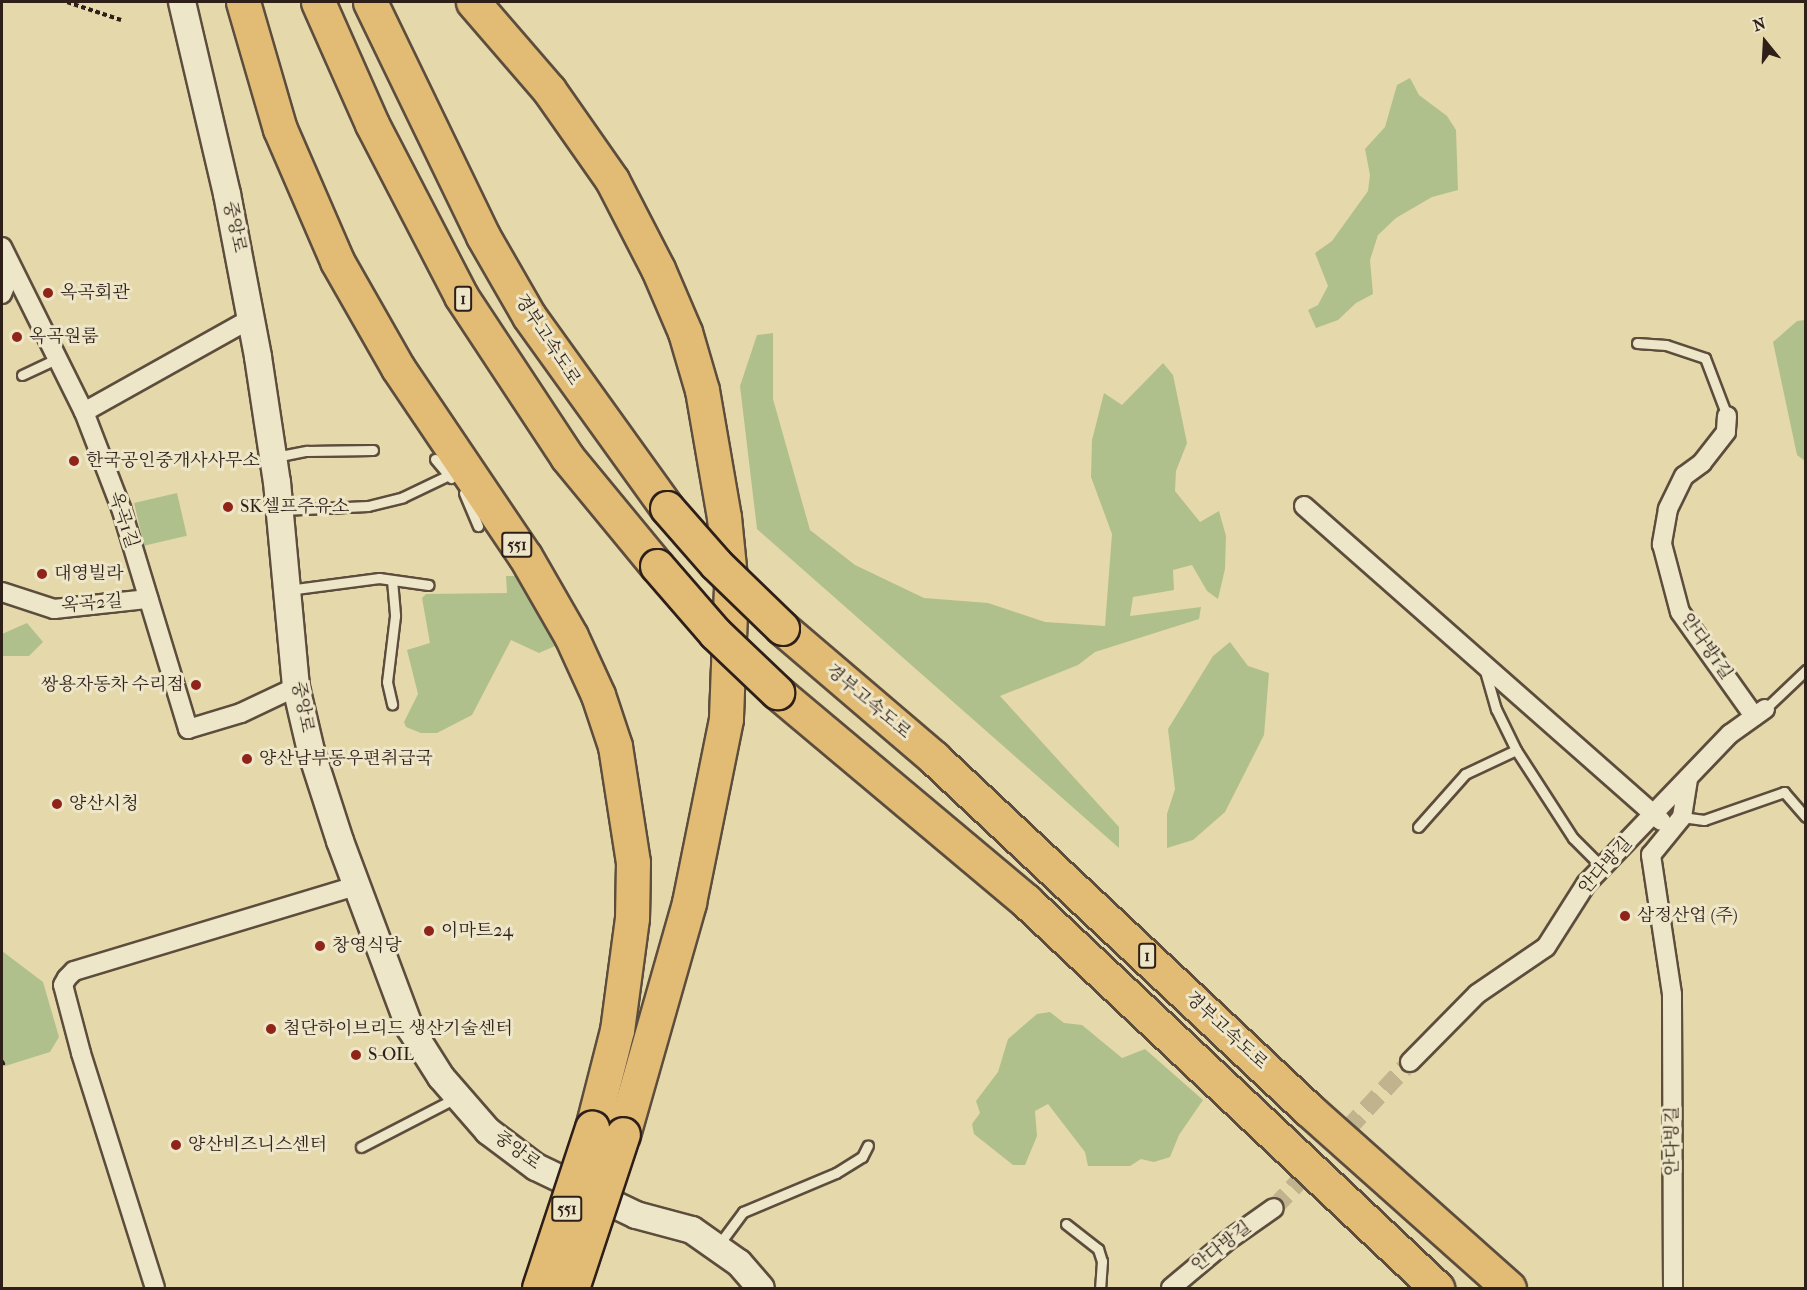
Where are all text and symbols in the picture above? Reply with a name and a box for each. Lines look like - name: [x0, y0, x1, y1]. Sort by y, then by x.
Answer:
- north arrow: [1735, 12, 1795, 72]
- text: N: [1751, 13, 1768, 35]
- street label: 중앙로: [218, 199, 250, 255]
- place label: 옥곡회관: [60, 282, 130, 304]
- marker: 옥곡회관: [41, 286, 55, 300]
- road number: 1: [454, 286, 472, 312]
- street label: 경부고속도로: [510, 290, 584, 390]
- place label: 옥곡원룸: [29, 326, 99, 348]
- marker: 옥곡원룸: [10, 330, 24, 344]
- place label: 한국공인중개사사무소: [86, 450, 260, 472]
- marker: 한국공인중개사사무소: [67, 454, 81, 468]
- street label: 옥곡1길: [104, 489, 142, 551]
- place label: SK셀프주유소: [240, 496, 349, 518]
- marker: SK셀프주유소: [221, 500, 235, 514]
- road number: 551: [500, 532, 534, 558]
- place label: 대영빌라: [54, 563, 124, 585]
- marker: 대영빌라: [35, 567, 49, 581]
- street label: 옥곡2길: [60, 591, 124, 617]
- street label: 안다방1길: [1675, 610, 1737, 684]
- street label: 경부고속도로: [821, 660, 915, 744]
- place label: 쌍용자동차 수리점: [41, 674, 184, 696]
- marker: 쌍용자동차 수리점: [189, 678, 203, 692]
- street label: 중앙로: [286, 679, 318, 735]
- place label: 양산남부동우편취급국: [259, 748, 433, 770]
- marker: 양산남부동우편취급국: [240, 752, 254, 766]
- place label: 양산시청: [69, 793, 139, 815]
- marker: 양산시청: [50, 797, 64, 811]
- street label: 안다방길: [1575, 833, 1637, 899]
- place label: 삼정산업 (주): [1637, 905, 1738, 927]
- marker: 삼정산업 (주): [1618, 909, 1632, 923]
- place label: 이마트24: [441, 920, 513, 942]
- marker: 이마트24: [422, 924, 436, 938]
- place label: 창영식당: [332, 935, 402, 957]
- marker: 창영식당: [313, 939, 327, 953]
- road number: 1: [1138, 943, 1156, 969]
- street label: 경부고속도로: [1180, 988, 1272, 1074]
- place label: 첨단하이브리드 생산기술센터: [283, 1018, 513, 1040]
- marker: 첨단하이브리드 생산기술센터: [264, 1022, 278, 1036]
- place label: S-OIL: [368, 1044, 414, 1066]
- marker: S-OIL: [349, 1048, 363, 1062]
- street label: 안다빙길: [1662, 1106, 1684, 1176]
- street label: 중앙로: [490, 1127, 544, 1175]
- place label: 양산비즈니스센터: [188, 1134, 327, 1156]
- marker: 양산비즈니스센터: [169, 1138, 183, 1152]
- road number: 551: [550, 1196, 584, 1222]
- street label: 안다방길: [1188, 1217, 1256, 1277]

